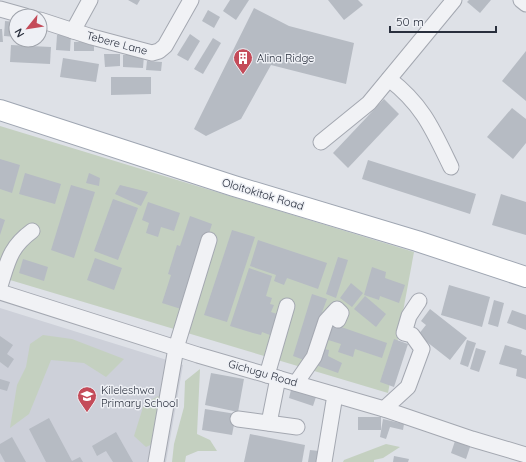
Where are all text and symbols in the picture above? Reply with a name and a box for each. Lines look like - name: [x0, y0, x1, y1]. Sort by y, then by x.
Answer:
- north arrow: [8, 8, 48, 48]
- scale bar: [390, 8, 496, 34]
- text: 50 m: [396, 14, 424, 29]
- text: N: [11, 26, 27, 40]
- street label: Tebere Lane: [85, 28, 149, 58]
- building icon: Alina Ridge: [232, 47, 254, 75]
- place label: Alina Ridge: [257, 51, 314, 65]
- street label: Oloitokitok Road: [220, 175, 306, 213]
- street label: Gichugu Road: [227, 356, 299, 390]
- place label: Kileleshwa Primary School: [101, 383, 178, 410]
- school or university icon: Kileleshwa Primary School: [76, 385, 98, 413]

